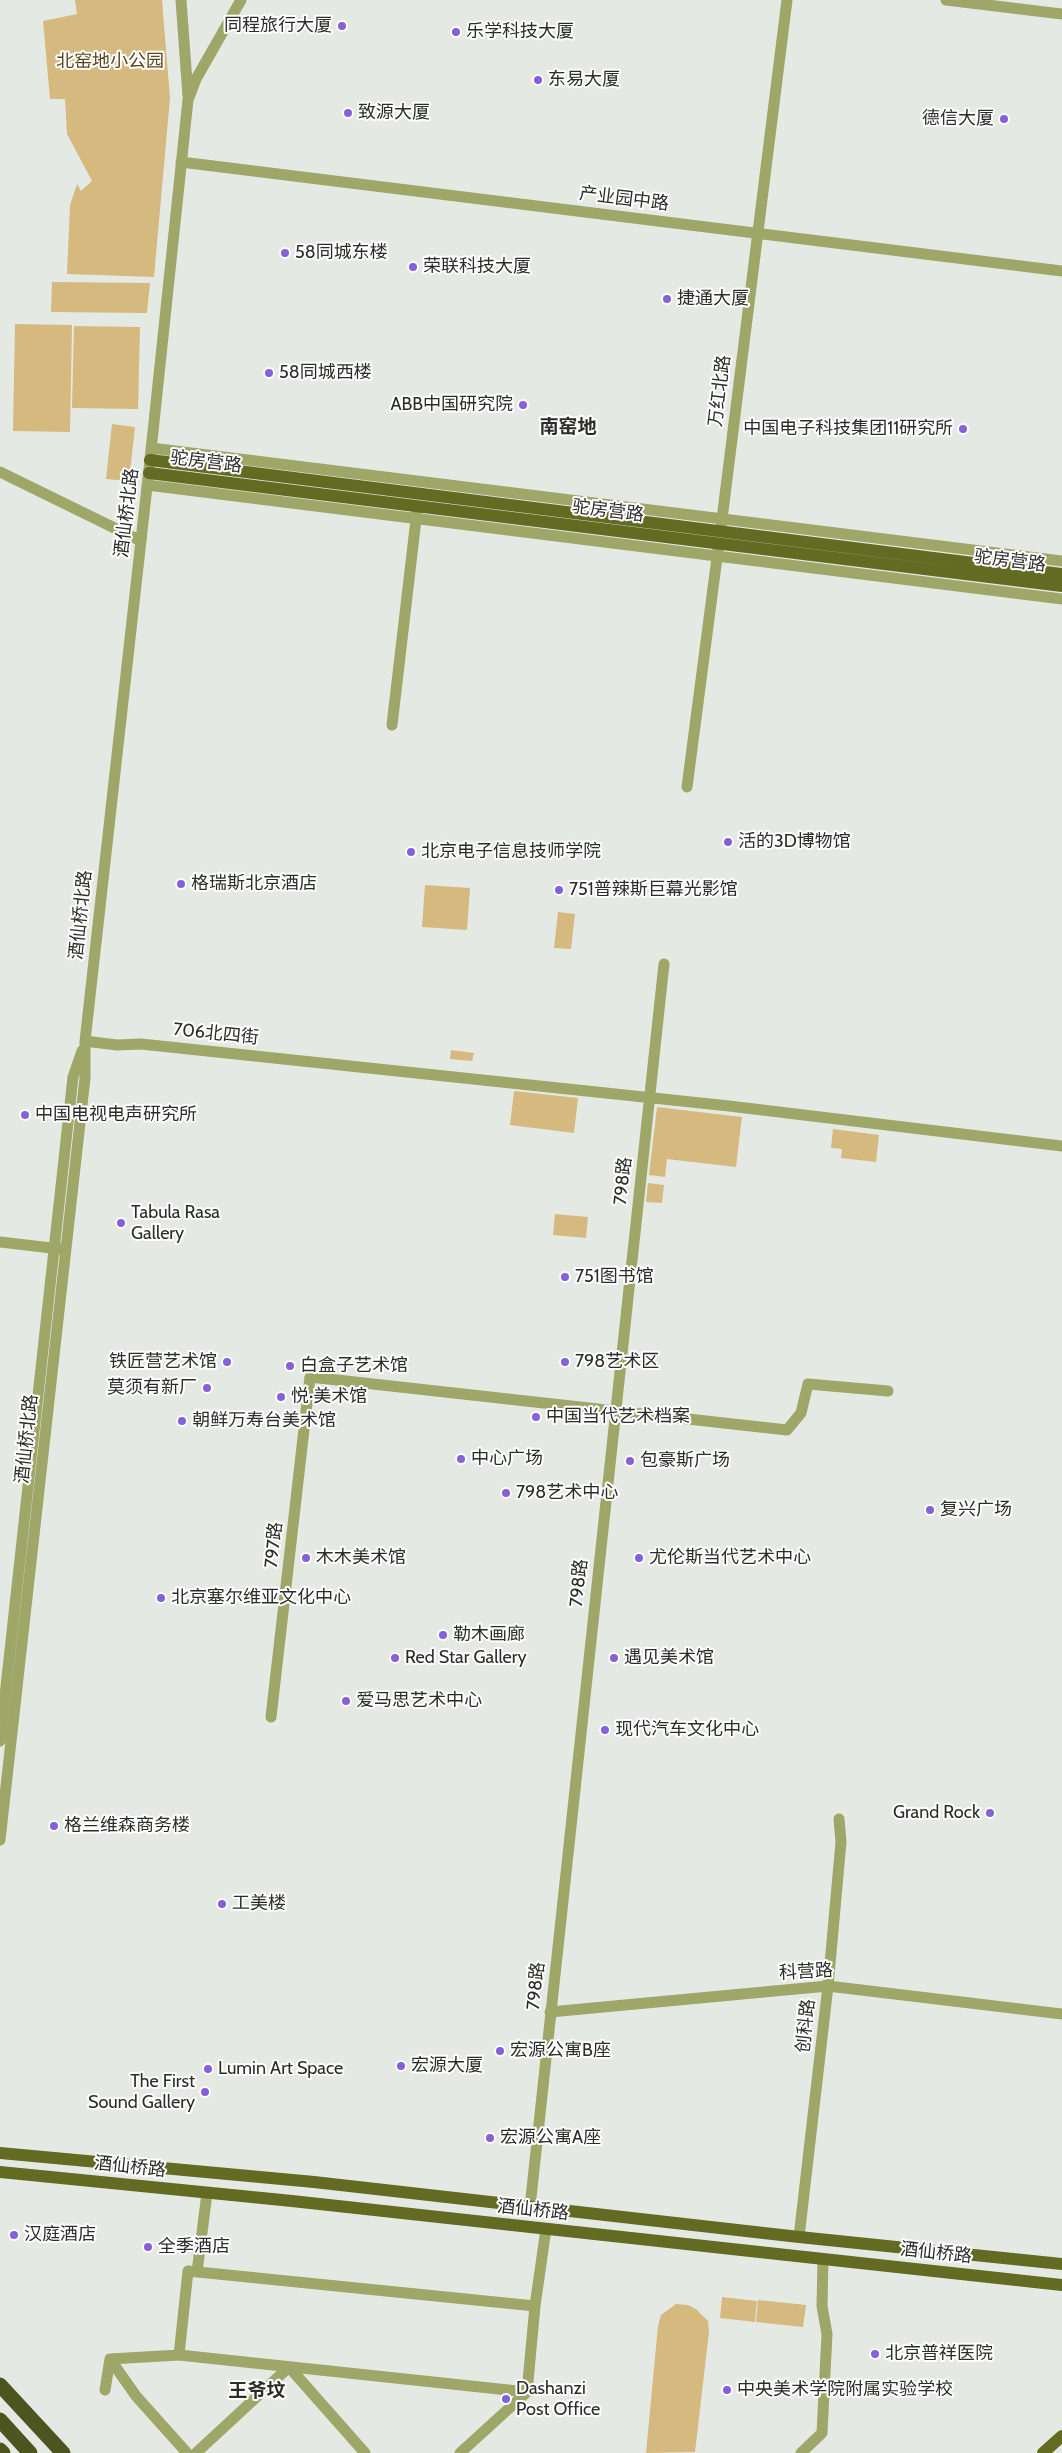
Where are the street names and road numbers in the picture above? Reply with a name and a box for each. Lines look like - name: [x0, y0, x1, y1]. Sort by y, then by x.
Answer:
- street label: 产业园中路: [578, 183, 670, 215]
- street label: 万红北路: [705, 354, 735, 428]
- street label: 驼房营路: [169, 447, 243, 477]
- street label: 酒仙桥北路: [111, 467, 143, 559]
- street label: 驼房营路: [571, 496, 645, 526]
- street label: 驼房营路: [973, 546, 1047, 576]
- street label: 酒仙桥北路: [66, 869, 96, 961]
- street label: 706北四街: [172, 1019, 260, 1049]
- street label: 798路: [610, 1156, 636, 1206]
- street label: 酒仙桥北路: [12, 1393, 42, 1485]
- street label: 797路: [261, 1521, 287, 1569]
- street label: 798路: [566, 1558, 592, 1608]
- street label: 科营路: [778, 1960, 834, 1984]
- street label: 798路: [523, 1961, 549, 2011]
- street label: 创科路: [792, 1998, 820, 2054]
- street label: 酒仙桥路: [93, 2152, 167, 2182]
- street label: 酒仙桥路: [496, 2195, 570, 2225]
- street label: 酒仙桥路: [899, 2238, 973, 2268]

